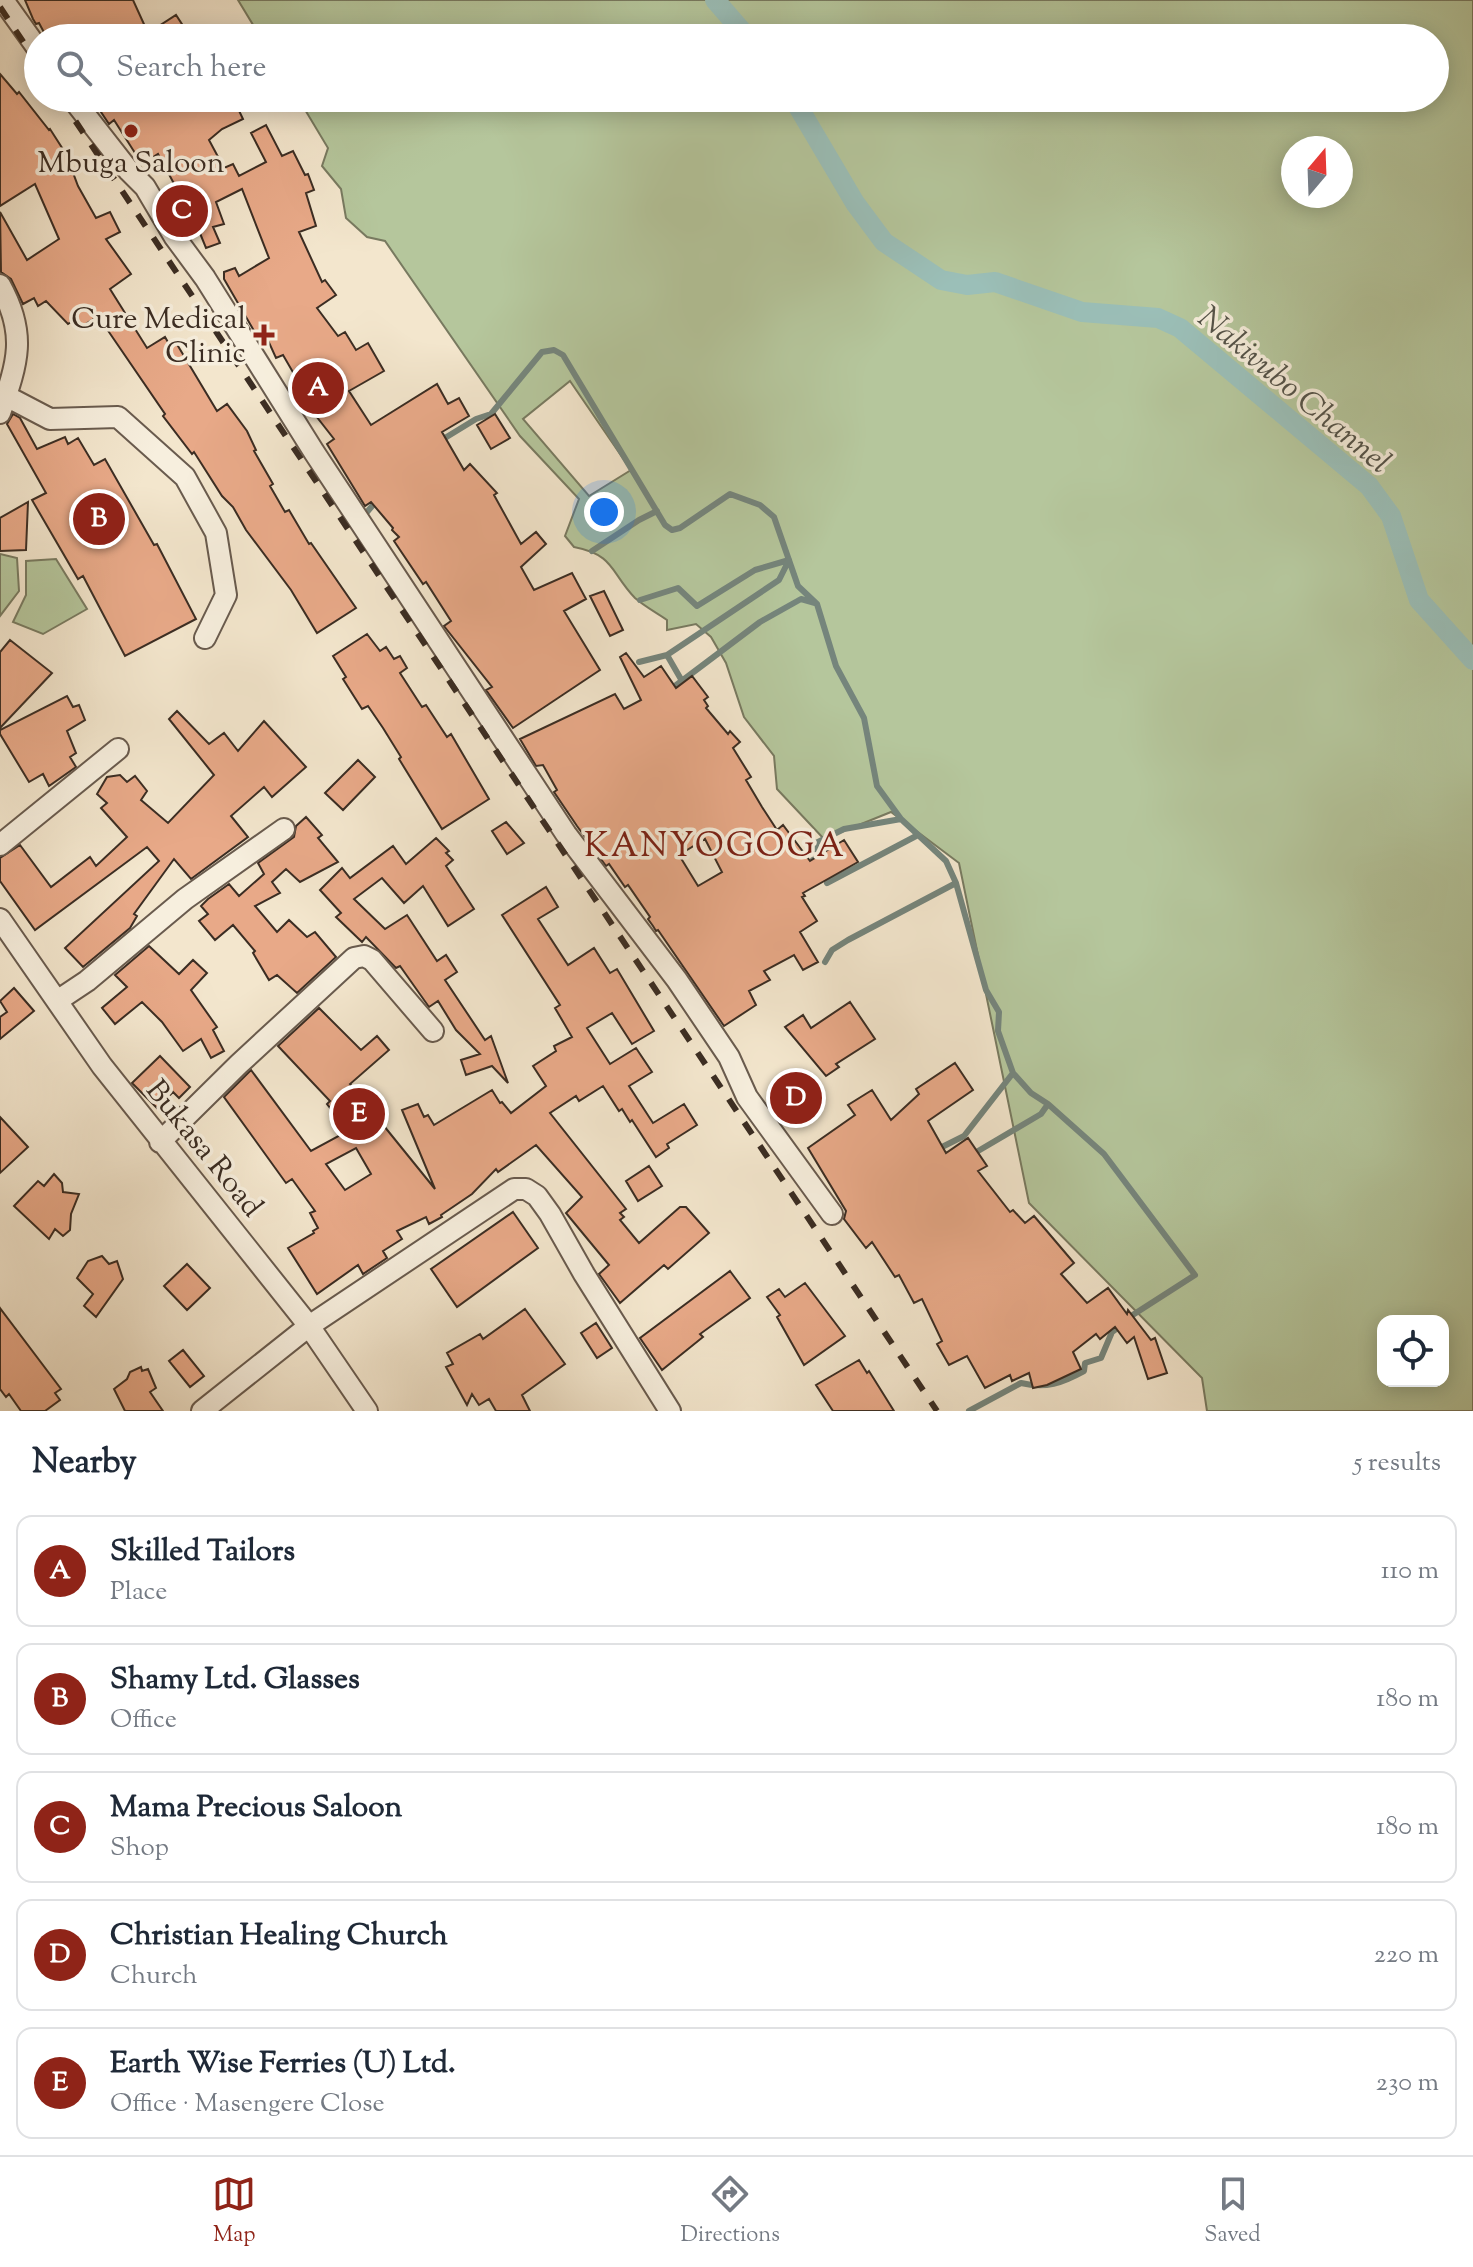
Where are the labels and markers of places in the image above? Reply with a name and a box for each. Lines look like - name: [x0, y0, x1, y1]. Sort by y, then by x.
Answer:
- marker: Mbuga Saloon: [122, 122, 140, 140]
- place label: Mbuga Saloon: [38, 143, 225, 186]
- pin: C: [156, 181, 208, 241]
- place label: Cure Medical Clinic: [71, 299, 246, 376]
- marker: Cure Medical Clinic: [253, 324, 275, 346]
- pin: A: [292, 358, 344, 418]
- pin: B: [73, 489, 125, 549]
- pin: D: [770, 1068, 822, 1128]
- pin: E: [333, 1084, 385, 1144]

